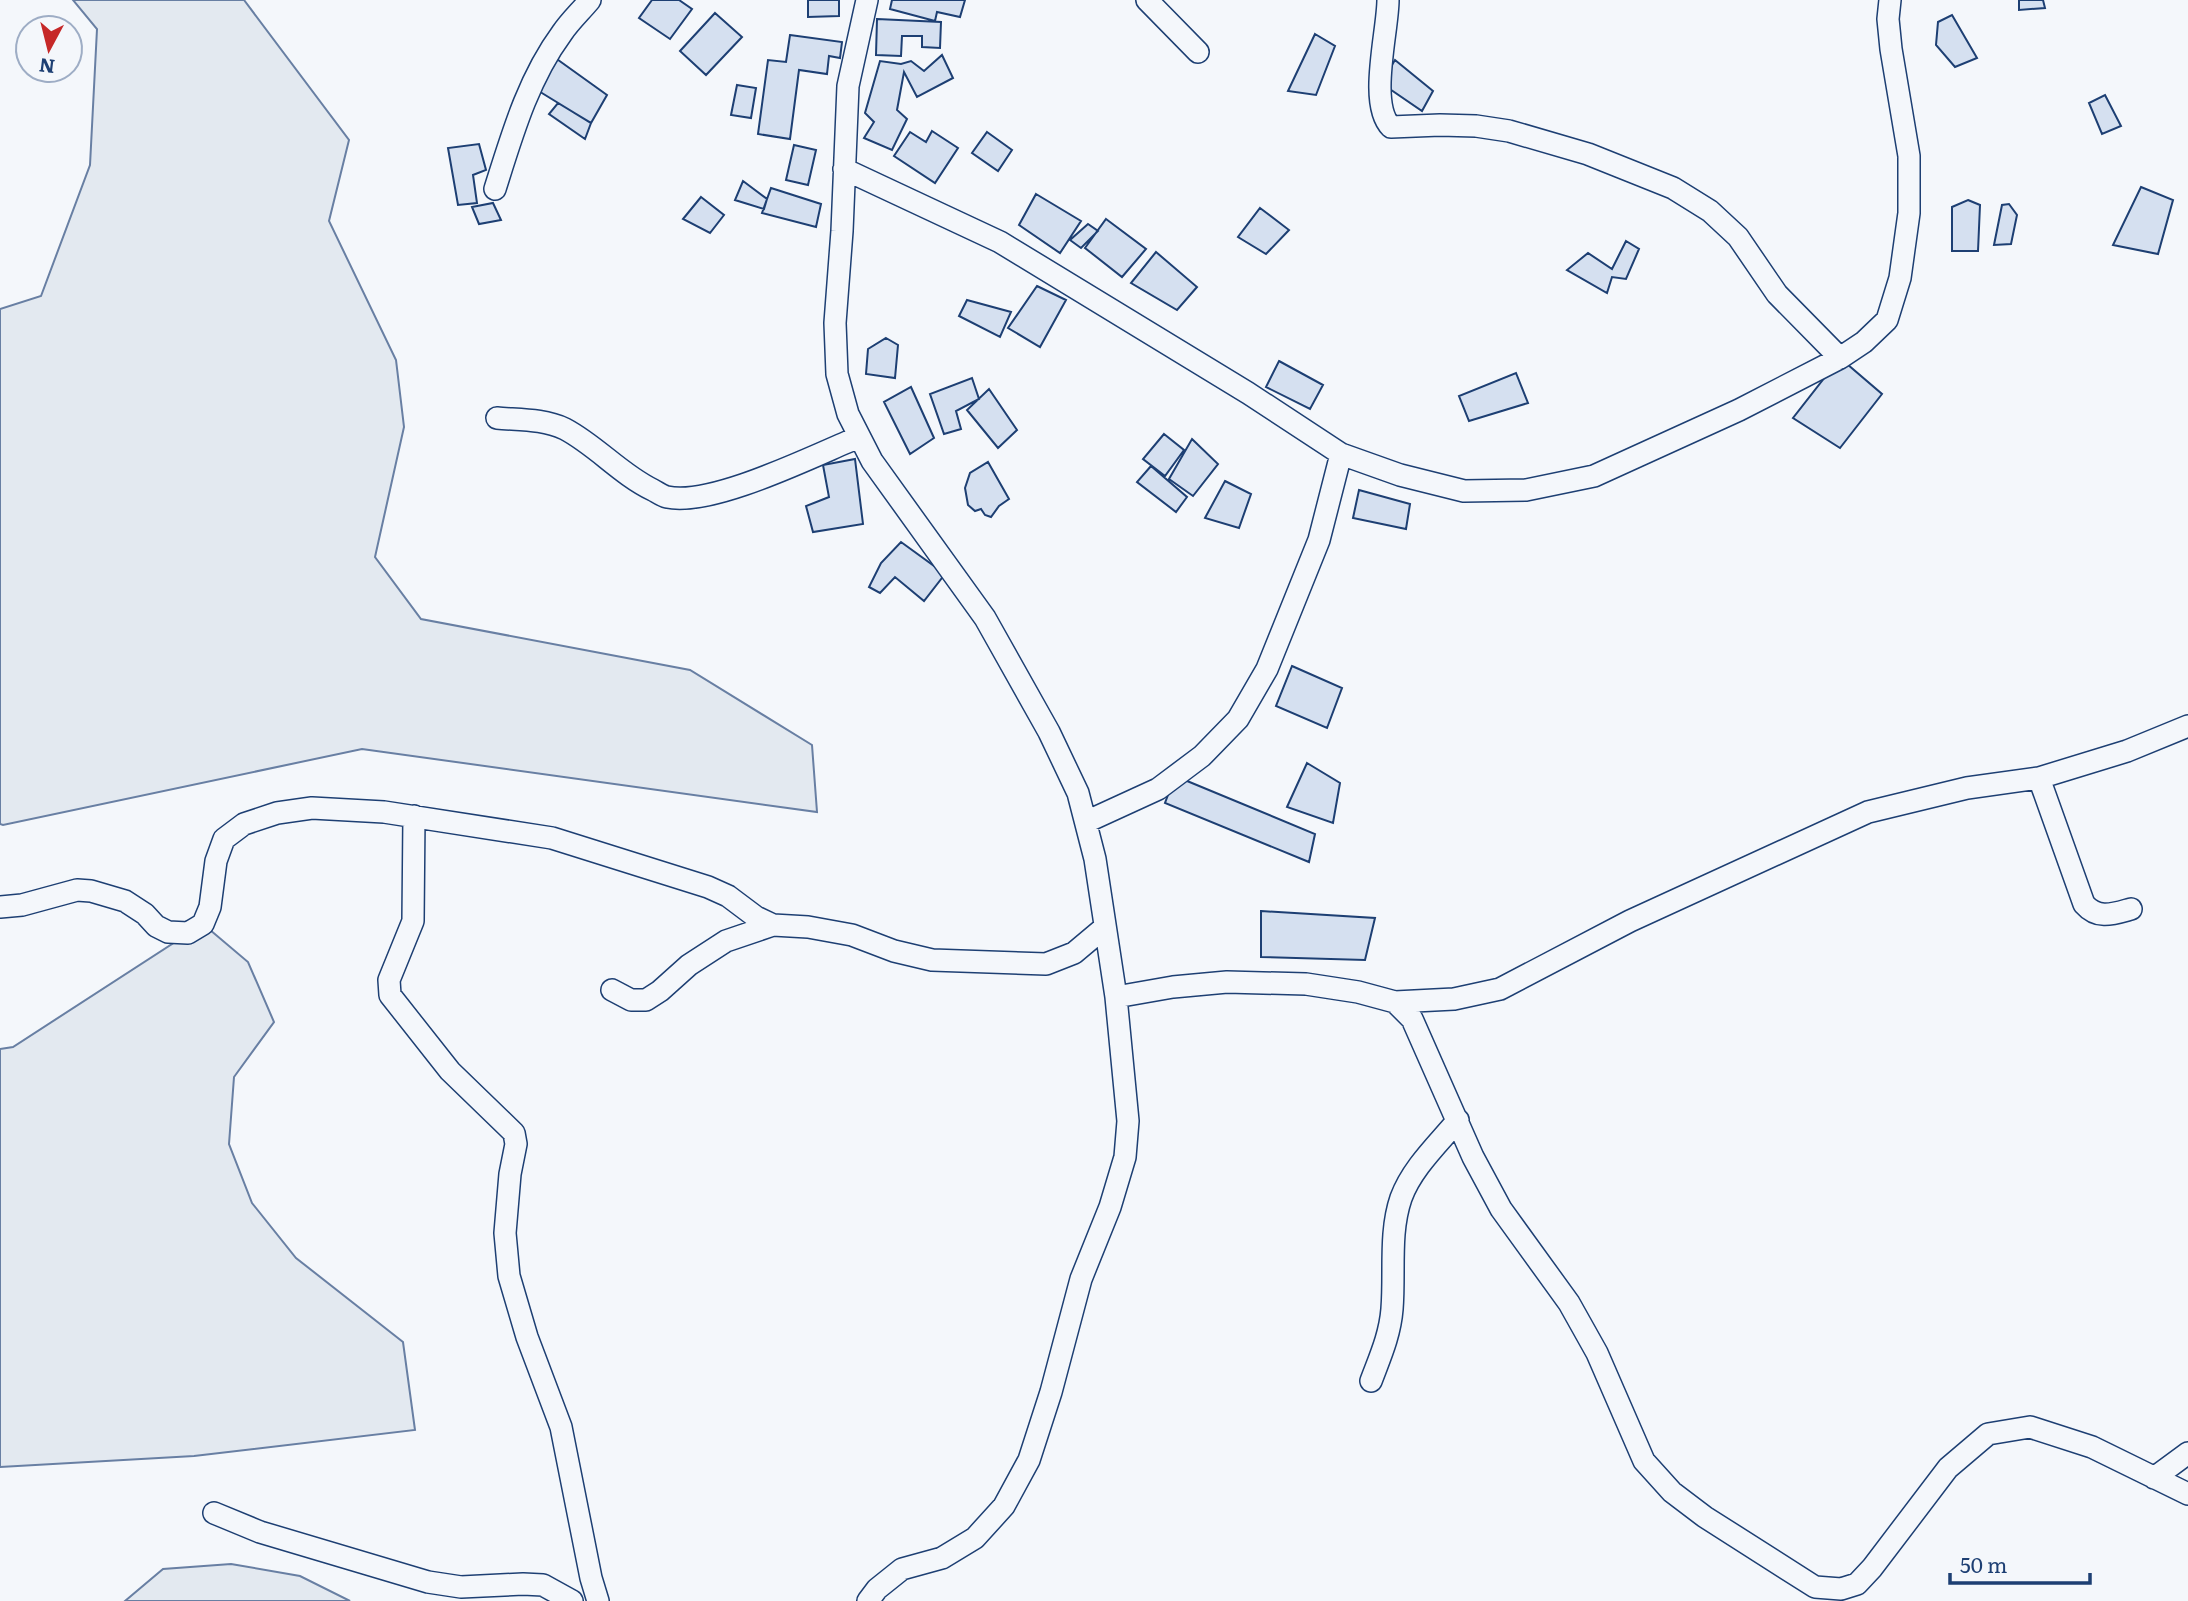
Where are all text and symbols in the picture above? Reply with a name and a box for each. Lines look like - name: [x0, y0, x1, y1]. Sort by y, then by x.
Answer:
- north arrow: [14, 14, 84, 84]
- text: N: [37, 52, 56, 82]
- scale bar: [1950, 1542, 2090, 1586]
- text: 50 m: [1960, 1548, 2007, 1579]

